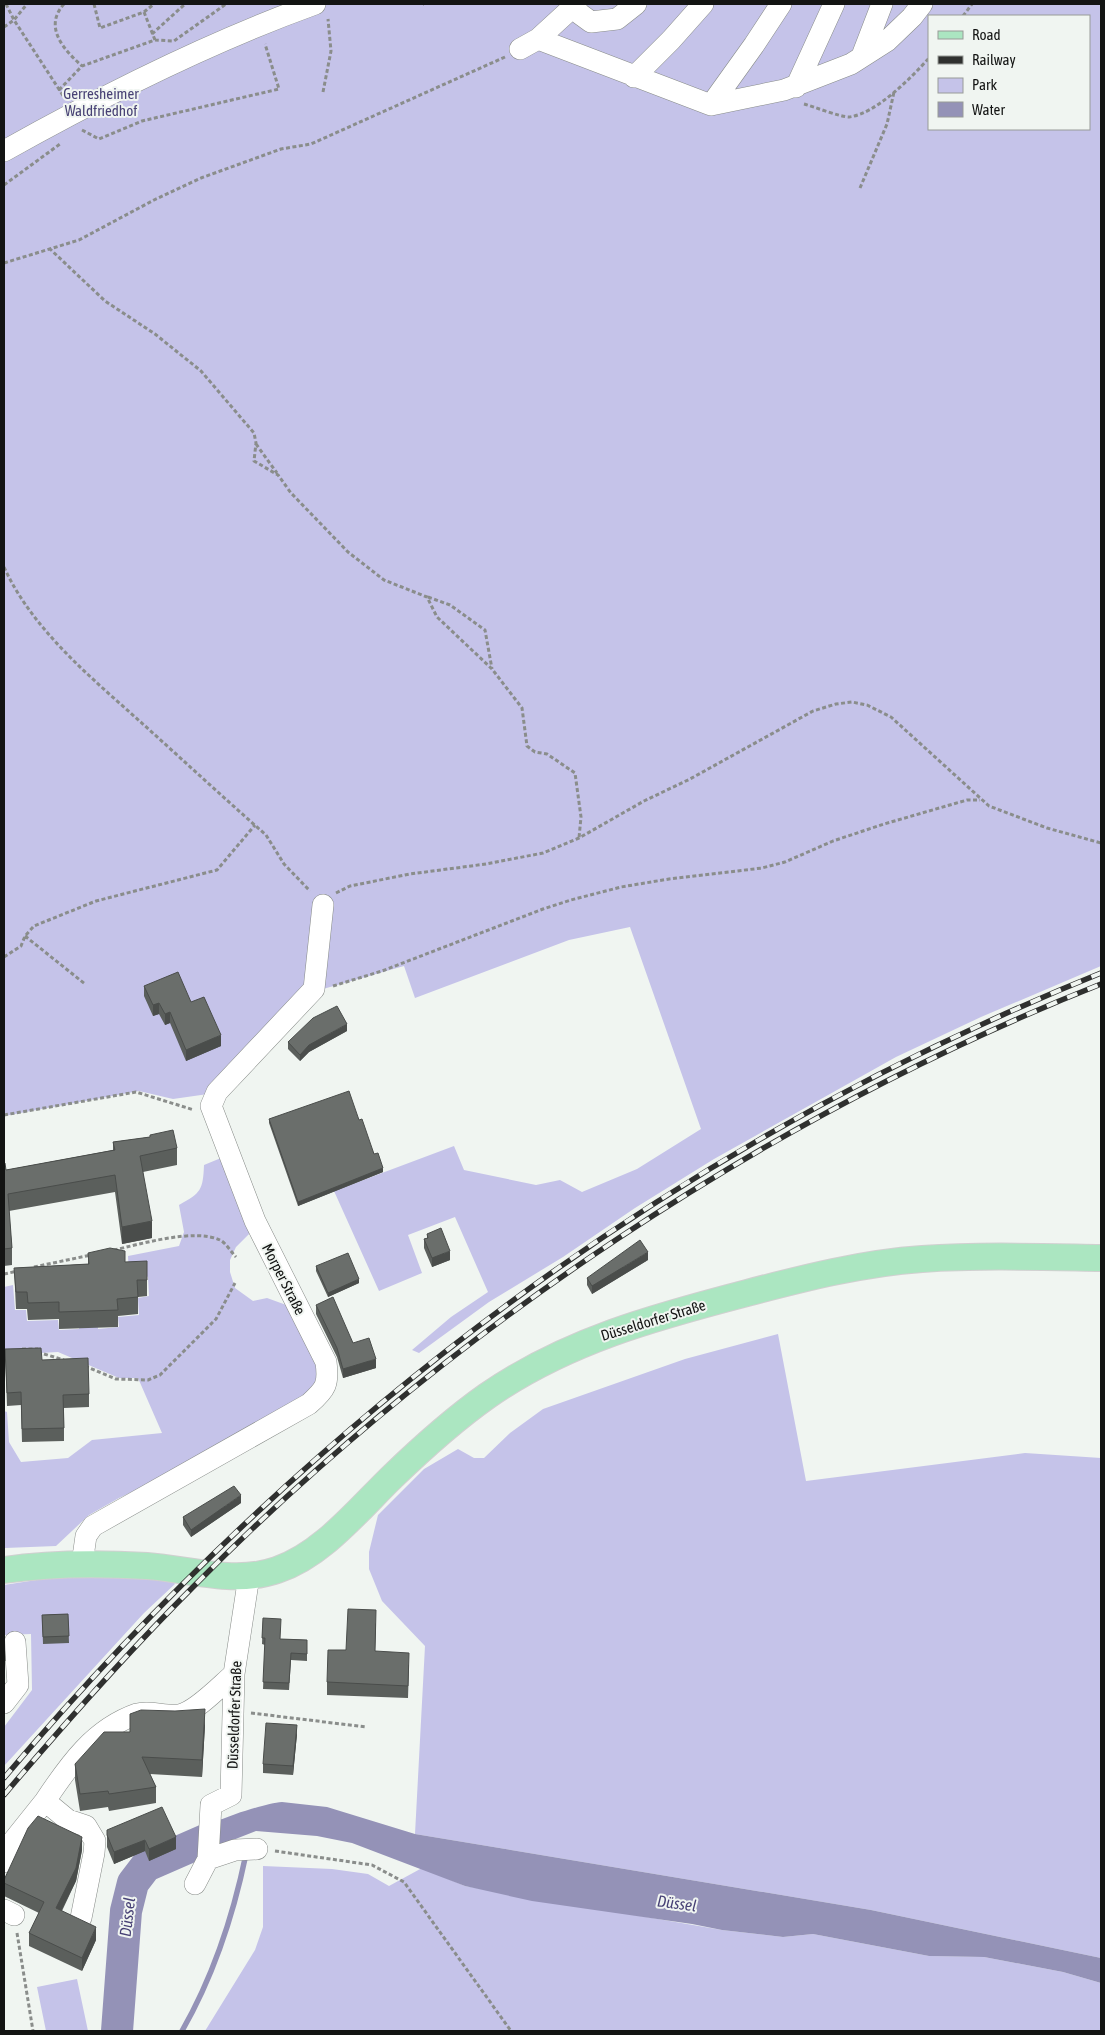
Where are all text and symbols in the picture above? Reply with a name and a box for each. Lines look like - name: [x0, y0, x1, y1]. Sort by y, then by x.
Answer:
- legend: [928, 15, 1090, 130]
- text: Road: [972, 26, 1001, 43]
- text: Railway: [972, 51, 1016, 68]
- text: Park: [972, 76, 997, 93]
- park label: Gerresheimer Waldfriedhof: [63, 85, 139, 119]
- text: Water: [972, 101, 1005, 118]
- street label: Morper Straße: [259, 1241, 309, 1318]
- street label: Düsseldorfer Straße: [599, 1296, 707, 1344]
- street label: Düsseldorfer Straße: [224, 1660, 244, 1769]
- water label: Düssel: [656, 1891, 698, 1915]
- water label: Düssel: [116, 1896, 138, 1938]

